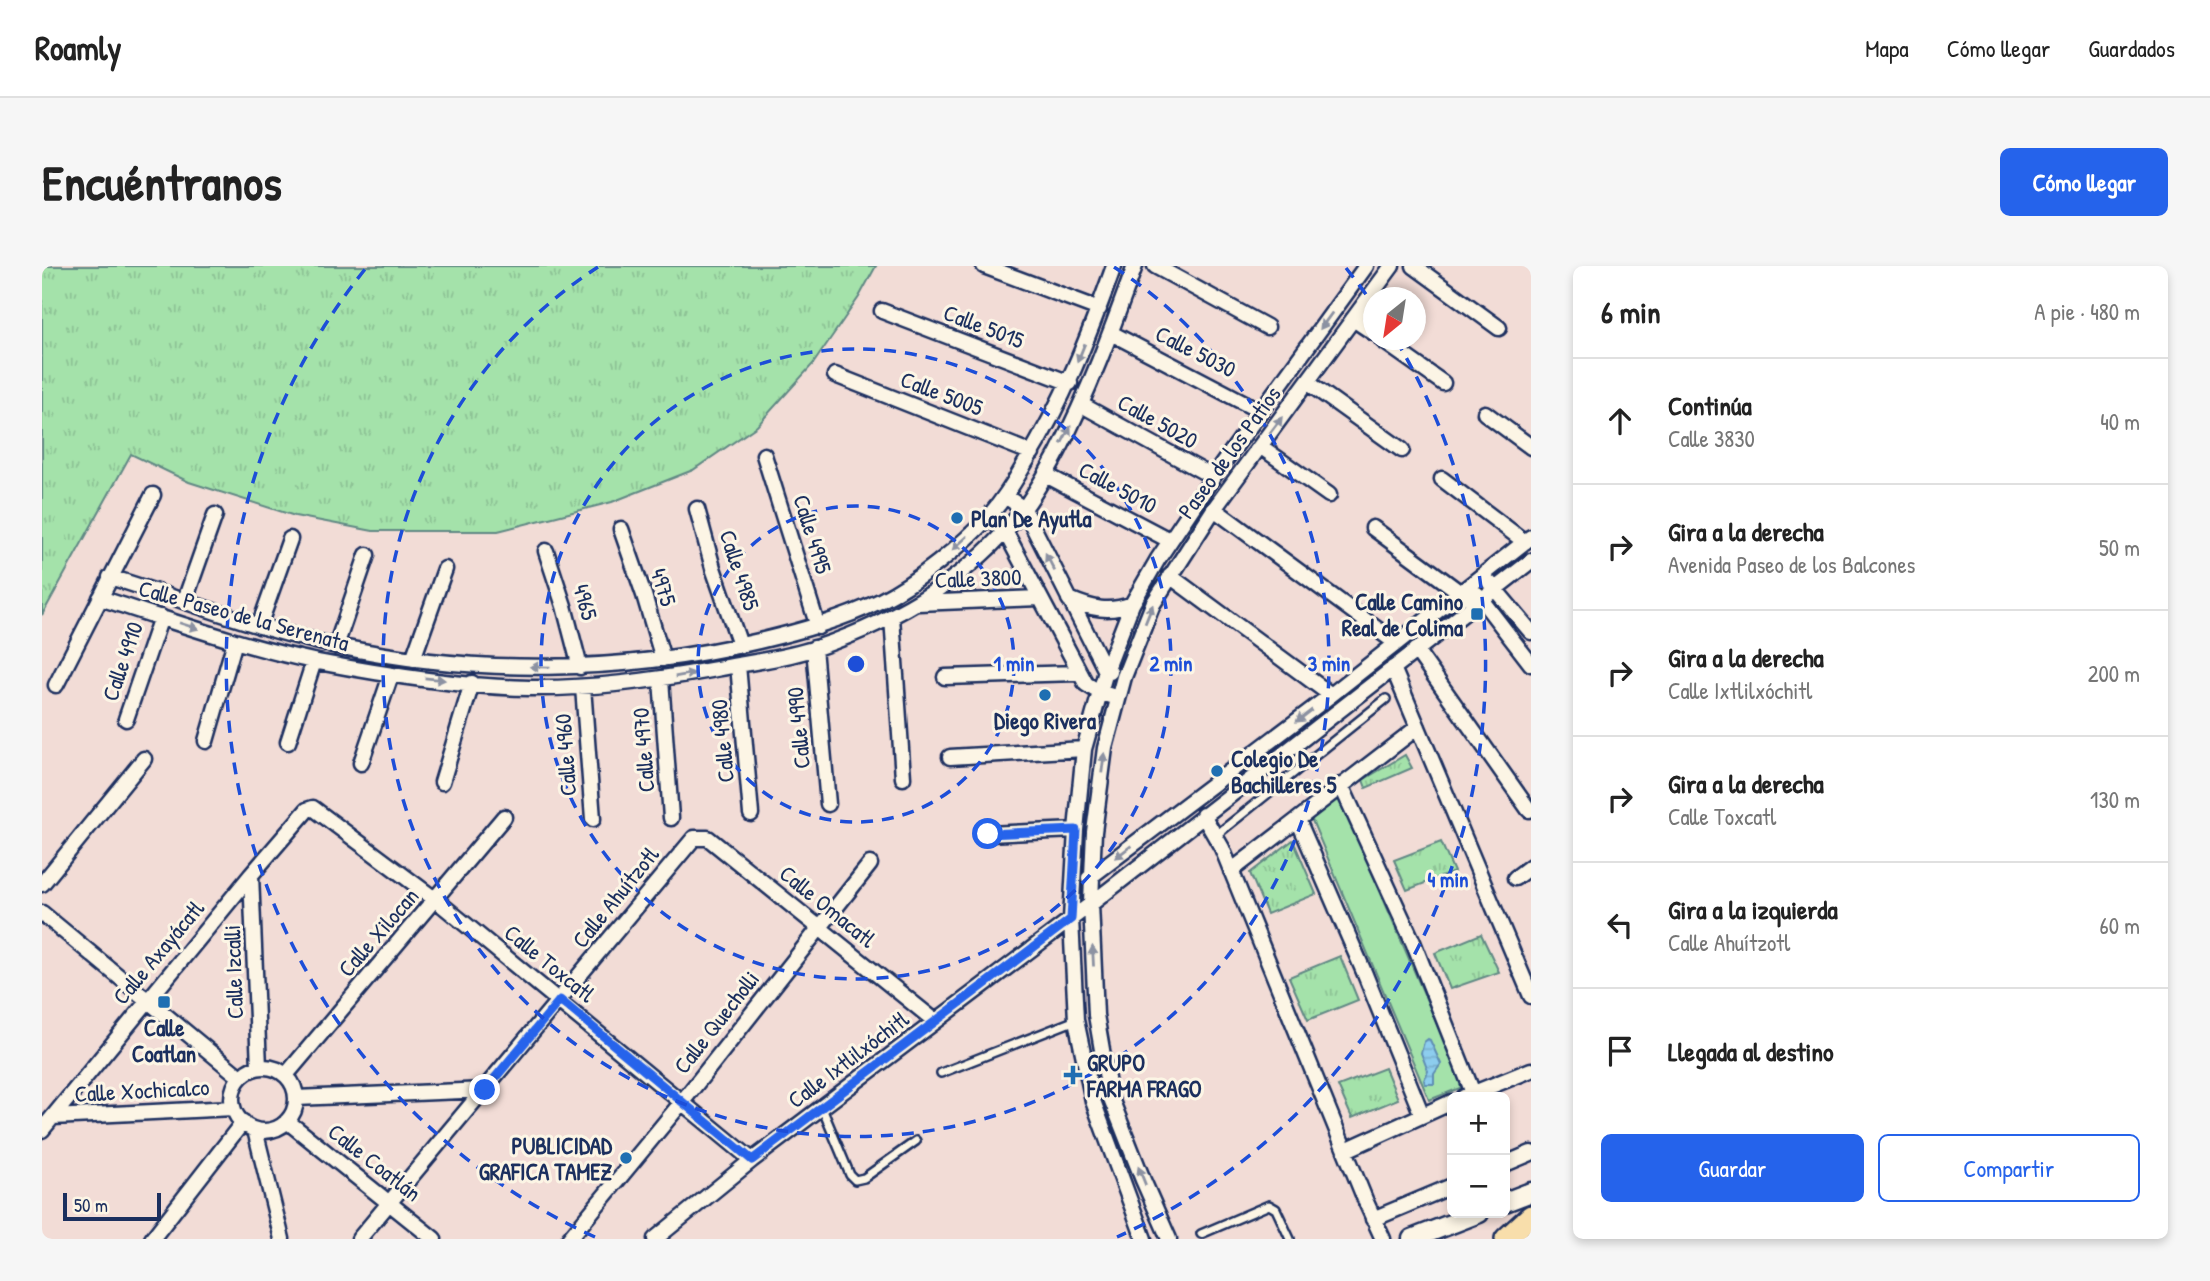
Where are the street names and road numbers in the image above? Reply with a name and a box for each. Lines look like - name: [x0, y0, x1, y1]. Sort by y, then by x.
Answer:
- street label: Calle 5015: [939, 296, 1029, 356]
- street label: Calle 5030: [1150, 318, 1242, 384]
- street label: Calle 5005: [896, 363, 988, 423]
- street label: Paseo de los Patios: [1170, 379, 1288, 525]
- street label: Calle 5020: [1112, 386, 1204, 456]
- street label: Calle 5010: [1073, 453, 1163, 521]
- street label: Calle 4995: [786, 491, 840, 578]
- street label: Calle 4985: [712, 526, 768, 614]
- street label: Calle 3800: [934, 561, 1022, 595]
- street label: 4975: [643, 564, 685, 610]
- street label: Calle Paseo de la Serenata: [135, 572, 353, 658]
- street label: 4965: [566, 580, 606, 624]
- street label: Calle 4910: [94, 617, 150, 705]
- street label: Calle 4990: [779, 686, 817, 770]
- street label: Calle 4980: [703, 698, 741, 784]
- street label: Calle 4970: [625, 707, 661, 793]
- street label: Calle 4960: [547, 713, 583, 797]
- street label: Calle Ahuítzotl: [564, 839, 666, 954]
- street label: Calle Omacatl: [773, 858, 883, 955]
- street label: Calle Xilocan: [331, 881, 425, 983]
- street label: Calle Axayácatl: [105, 893, 211, 1011]
- street label: Calle Toxcatl: [498, 917, 603, 1010]
- street label: Calle Izcalli: [216, 924, 250, 1020]
- street label: Calle Quecholli: [666, 964, 766, 1080]
- street label: Calle Ixtlilxóchitl: [781, 1003, 916, 1115]
- street label: Calle Xochicalco: [74, 1071, 210, 1109]
- street label: Calle Coatlán: [322, 1116, 428, 1208]

